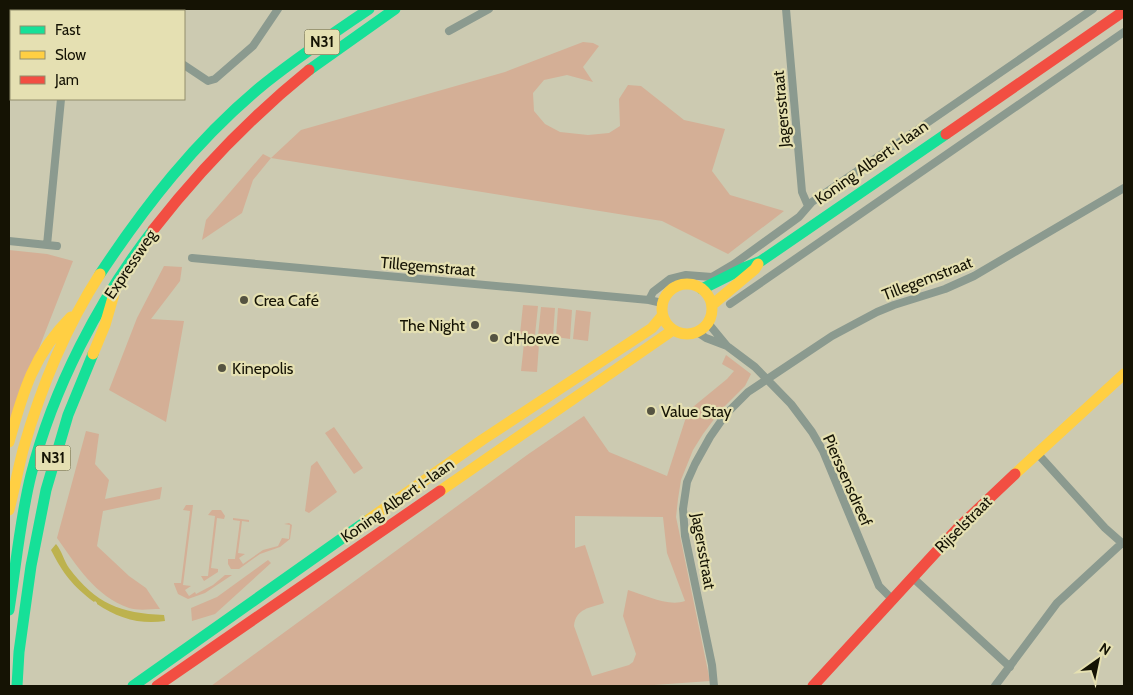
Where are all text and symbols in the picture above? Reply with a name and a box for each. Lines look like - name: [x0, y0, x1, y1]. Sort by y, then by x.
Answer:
- legend: [10, 10, 185, 100]
- text: Fast: [55, 21, 80, 39]
- road number: N31: [304, 30, 340, 54]
- text: Slow: [55, 46, 86, 64]
- street label: Jagersstraat: [769, 69, 794, 149]
- text: Jam: [54, 71, 79, 89]
- street label: Koning Albert I-laan: [811, 116, 932, 209]
- street label: Expressweg: [100, 225, 161, 302]
- street label: Tillegemstraat: [879, 252, 976, 304]
- street label: Tillegemstraat: [380, 253, 477, 280]
- place label: Crea Café: [254, 291, 319, 310]
- marker: Crea Café: [238, 294, 250, 306]
- place label: The Night: [400, 316, 466, 335]
- marker: The Night: [469, 319, 481, 331]
- place label: d'Hoeve: [504, 329, 560, 348]
- marker: d'Hoeve: [488, 332, 500, 344]
- place label: Kinepolis: [232, 359, 294, 378]
- marker: Kinepolis: [216, 362, 228, 374]
- place label: Value Stay: [661, 402, 732, 421]
- marker: Value Stay: [645, 405, 657, 417]
- street label: Pierssensdreef: [819, 432, 876, 530]
- road number: N31: [36, 446, 70, 470]
- street label: Koning Albert I-laan: [337, 454, 458, 547]
- street label: Rijselstraat: [931, 492, 996, 557]
- street label: Jagersstraat: [687, 511, 720, 591]
- north arrow: [1073, 635, 1123, 685]
- text: N: [1096, 639, 1114, 659]

